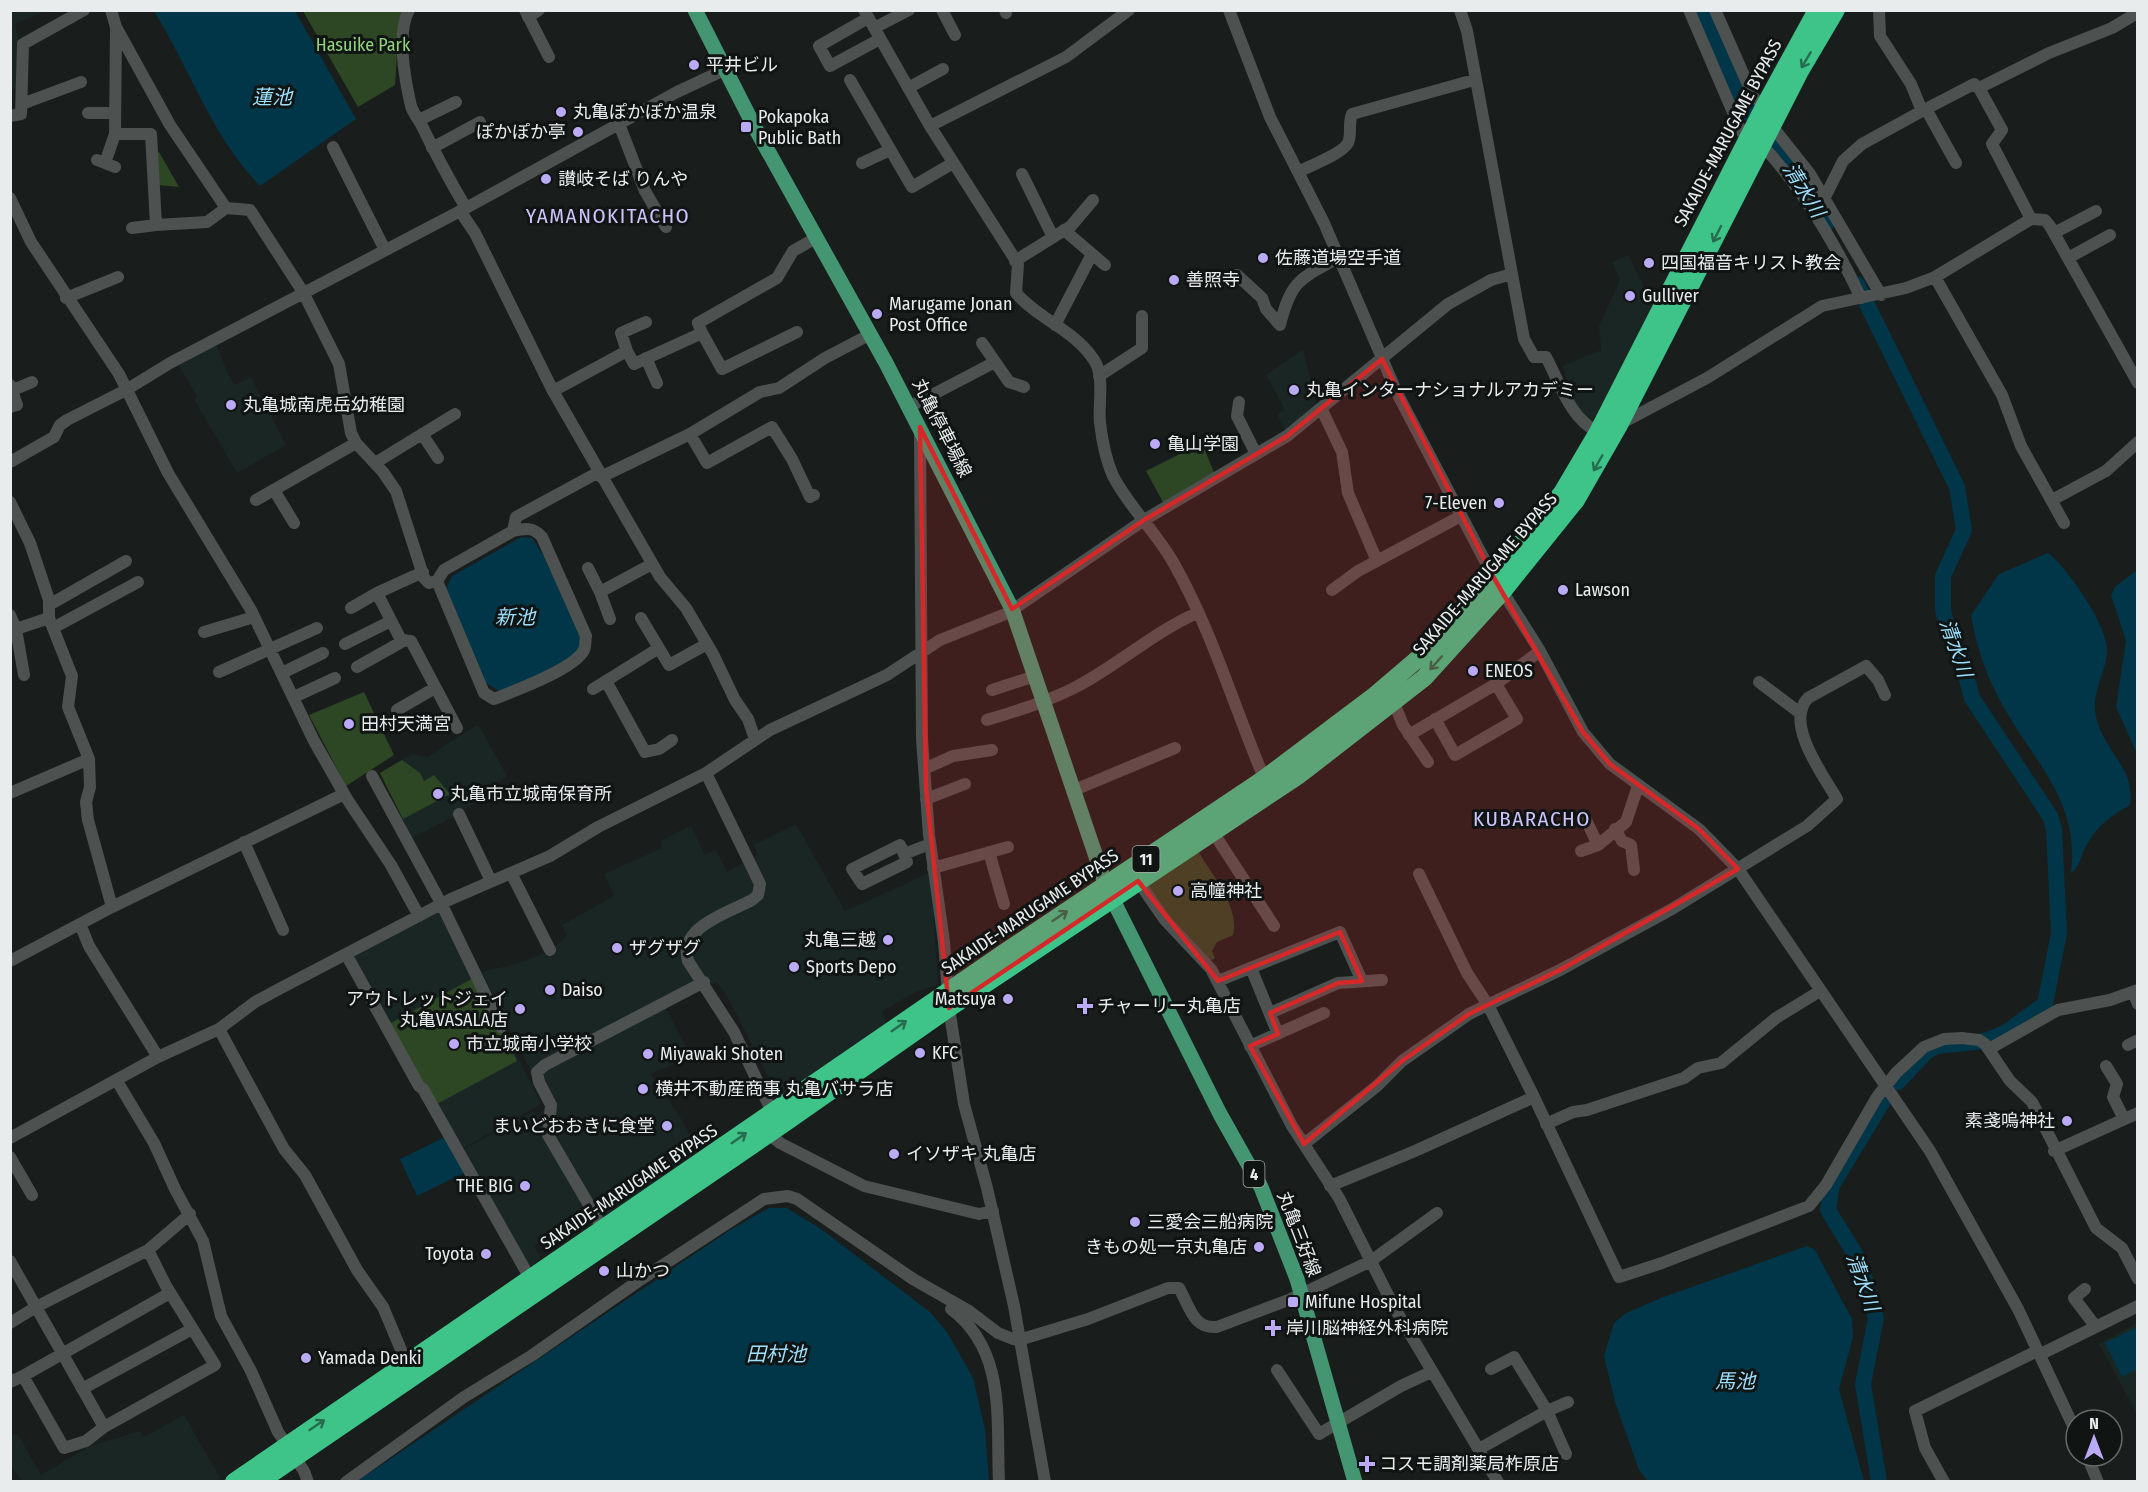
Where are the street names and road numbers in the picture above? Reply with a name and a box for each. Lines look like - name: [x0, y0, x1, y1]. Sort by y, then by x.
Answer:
- street label: SAKAIDE-MARUGAME BYPASS: [1669, 36, 1787, 230]
- street label: 丸亀停車場線: [908, 375, 976, 481]
- street label: SAKAIDE-MARUGAME BYPASS: [1408, 488, 1562, 660]
- street label: SAKAIDE-MARUGAME BYPASS: [937, 844, 1123, 980]
- road number: 11: [1132, 846, 1160, 872]
- street label: SAKAIDE-MARUGAME BYPASS: [536, 1119, 722, 1255]
- road number: 4: [1244, 1161, 1264, 1187]
- street label: 丸亀三好線: [1273, 1188, 1325, 1280]

